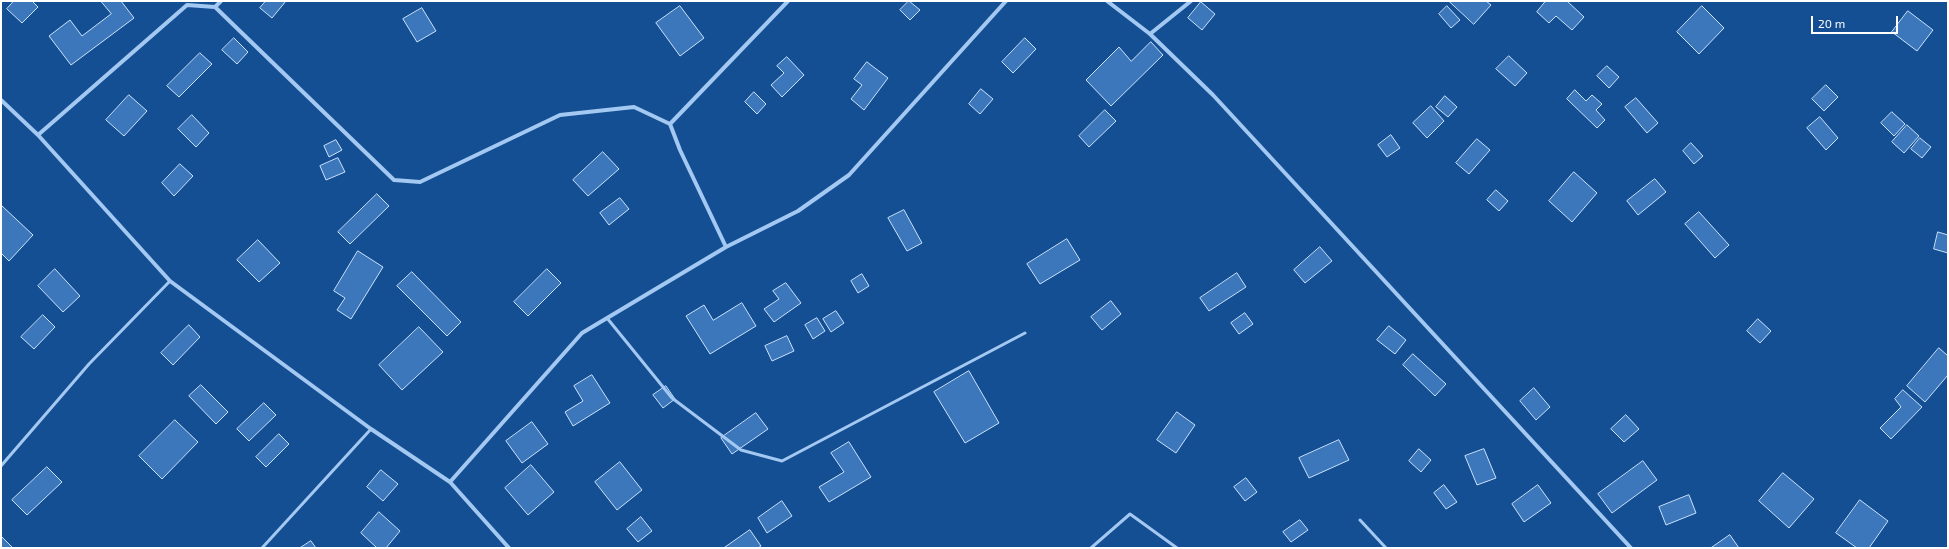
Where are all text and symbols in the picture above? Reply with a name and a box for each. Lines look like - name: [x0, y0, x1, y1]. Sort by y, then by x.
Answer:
- scale bar: [1813, 8, 1900, 34]
- text: 20 m: [1818, 16, 1845, 30]

